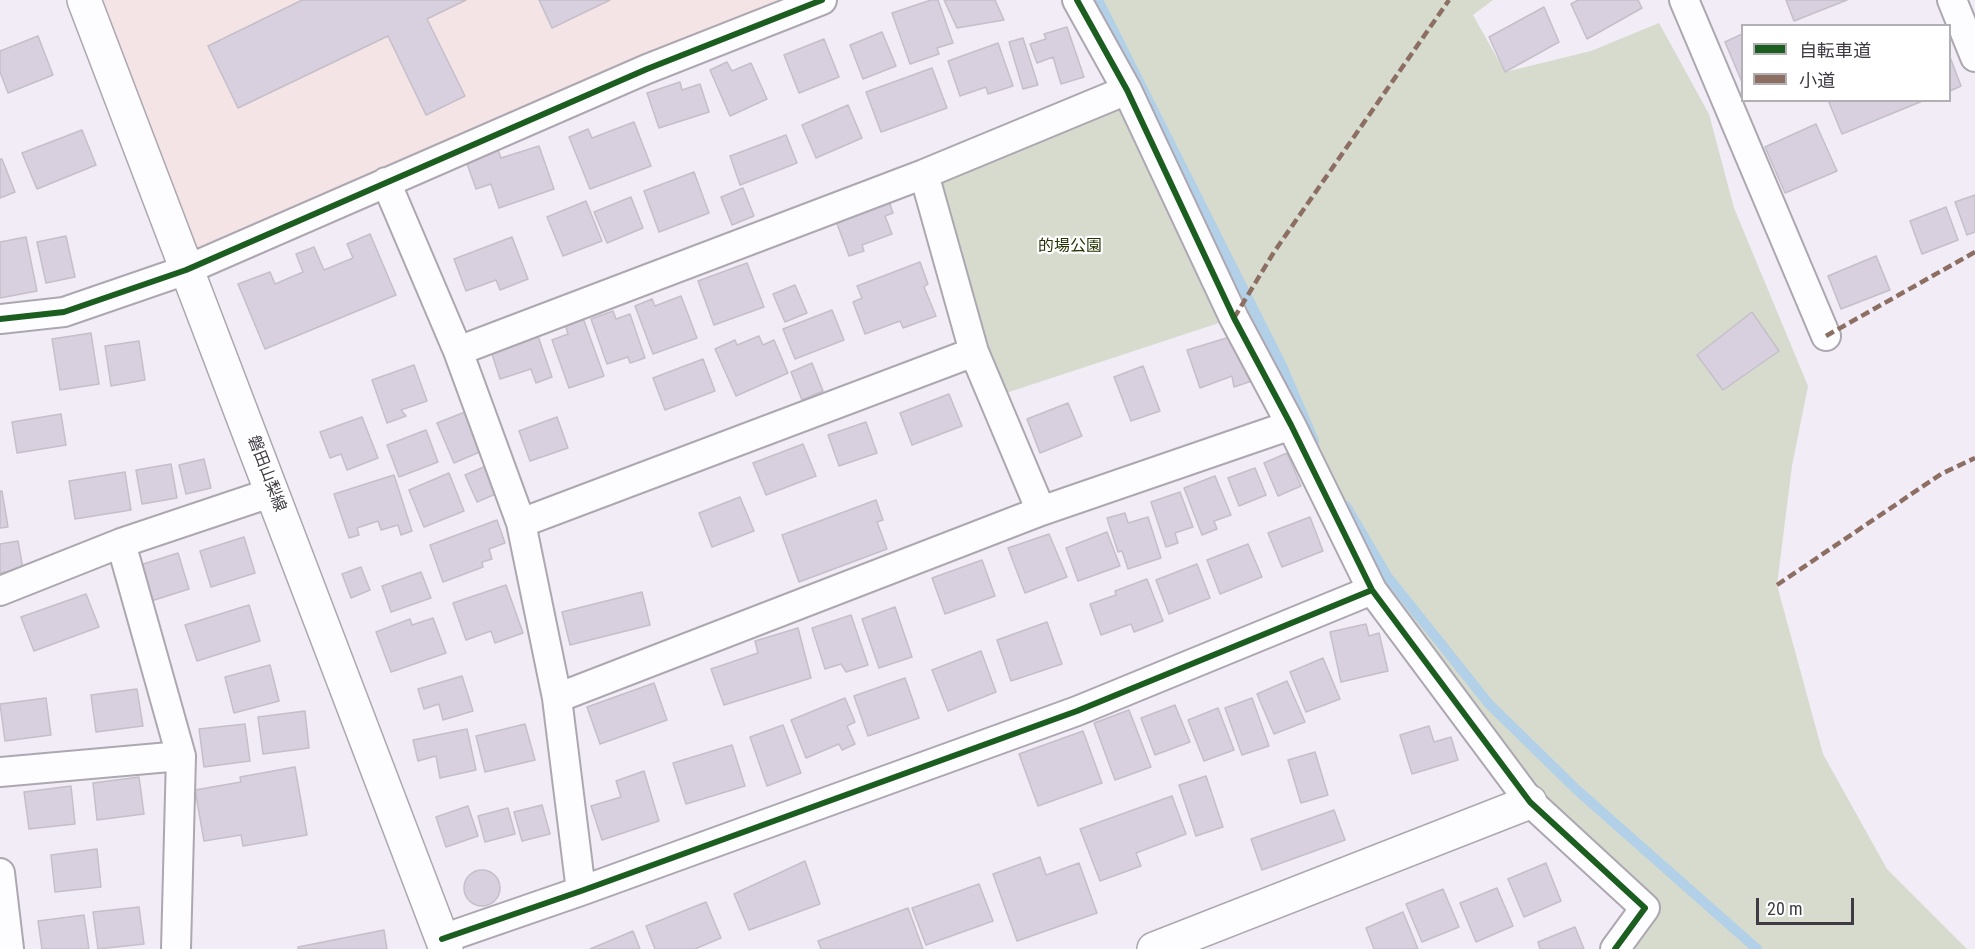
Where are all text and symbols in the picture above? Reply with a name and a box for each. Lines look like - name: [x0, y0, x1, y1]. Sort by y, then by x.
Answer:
- legend: [1741, 24, 1951, 102]
- text: 自転車道: [1799, 40, 1871, 61]
- text: 小道: [1799, 70, 1835, 91]
- park label: 的場公園: [1038, 237, 1102, 257]
- street label: 磐田山梨線: [243, 433, 289, 515]
- scale bar: [1759, 886, 1856, 924]
- text: 20 m: [1767, 898, 1802, 919]

